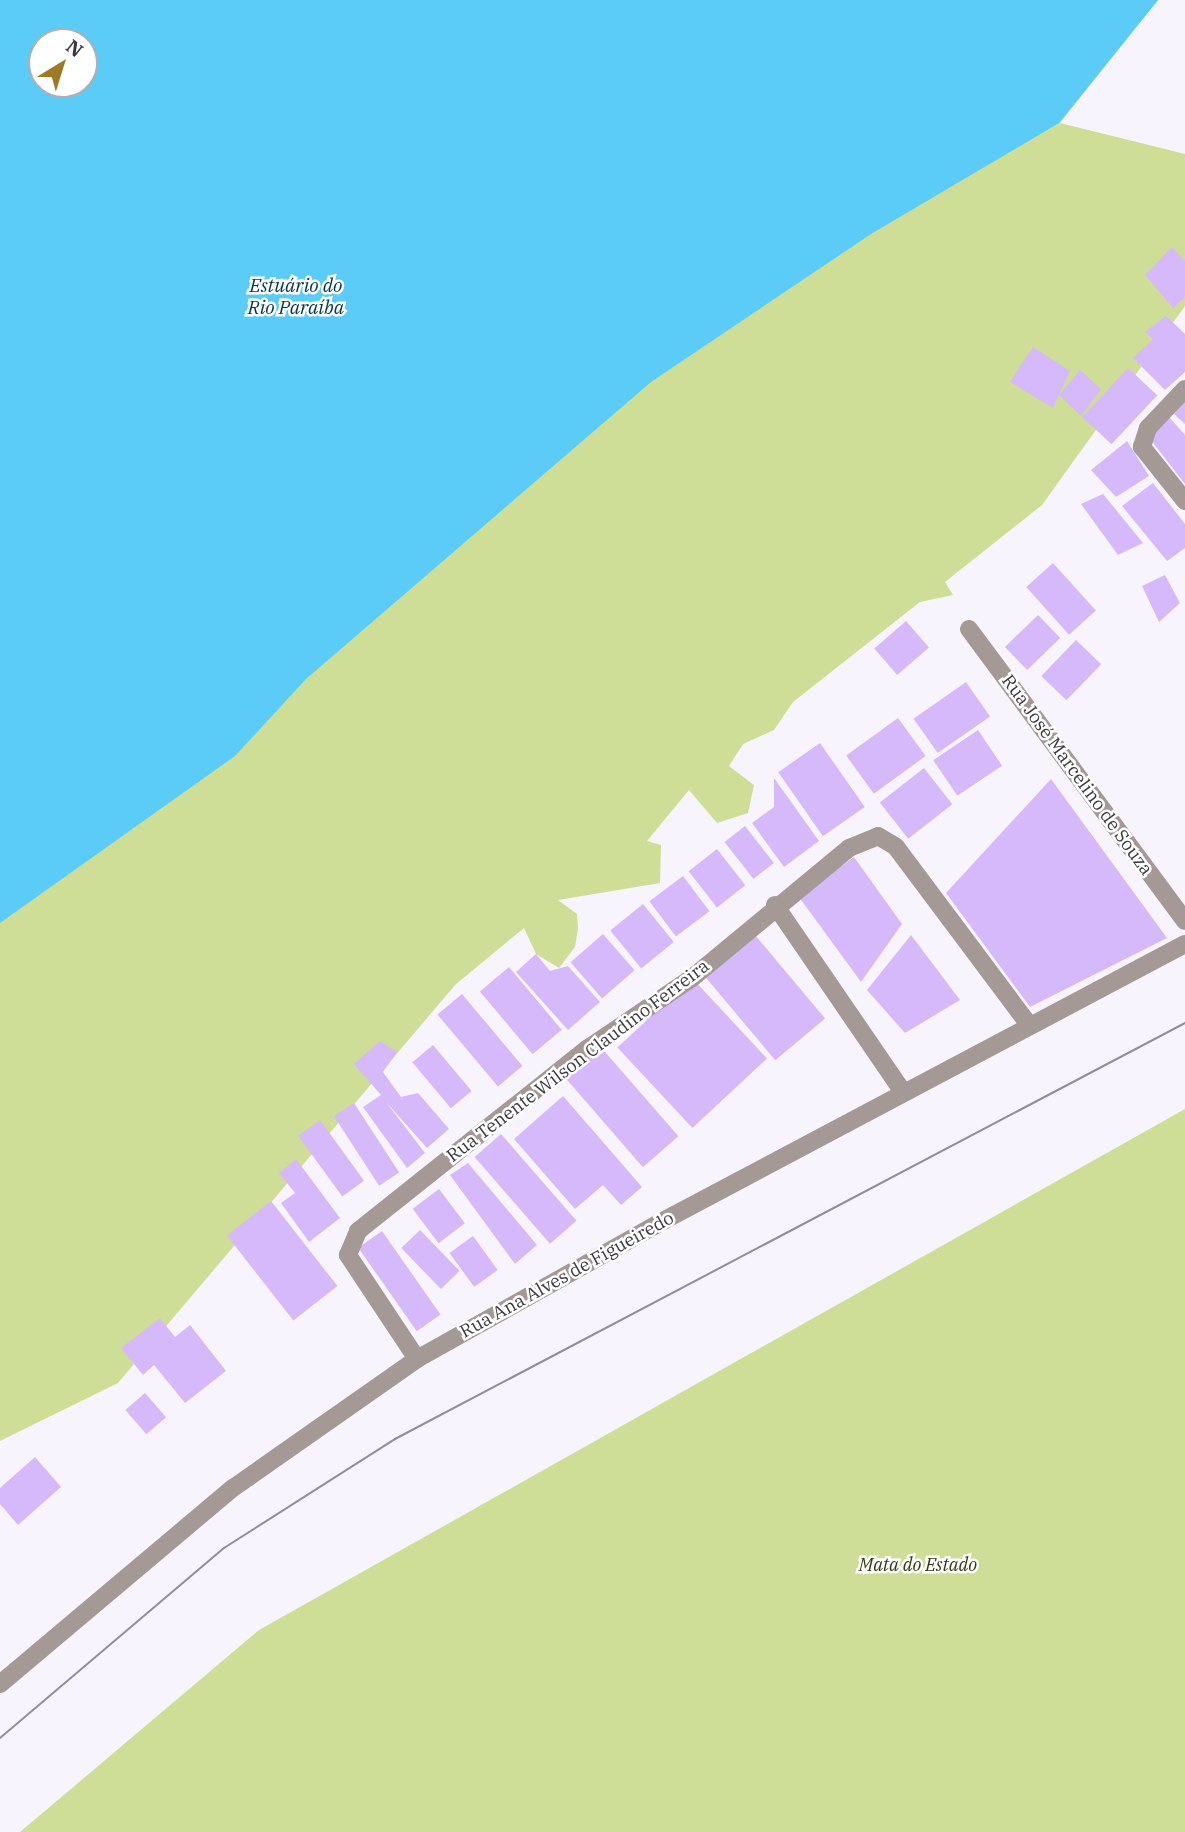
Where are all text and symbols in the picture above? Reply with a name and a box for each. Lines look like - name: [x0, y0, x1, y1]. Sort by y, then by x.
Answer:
- north arrow: [28, 28, 98, 98]
- text: N: [61, 34, 88, 62]
- water label: Estuário do Rio Paraíba: [248, 275, 344, 319]
- street label: Rua José Marcelino de Souza: [997, 670, 1157, 880]
- street label: Rua Tenente Wilson Claudino Ferreira: [442, 955, 714, 1167]
- street label: Rua Ana Alves de Figueiredo: [456, 1207, 678, 1343]
- park label: Mata do Estado: [859, 1554, 977, 1576]

